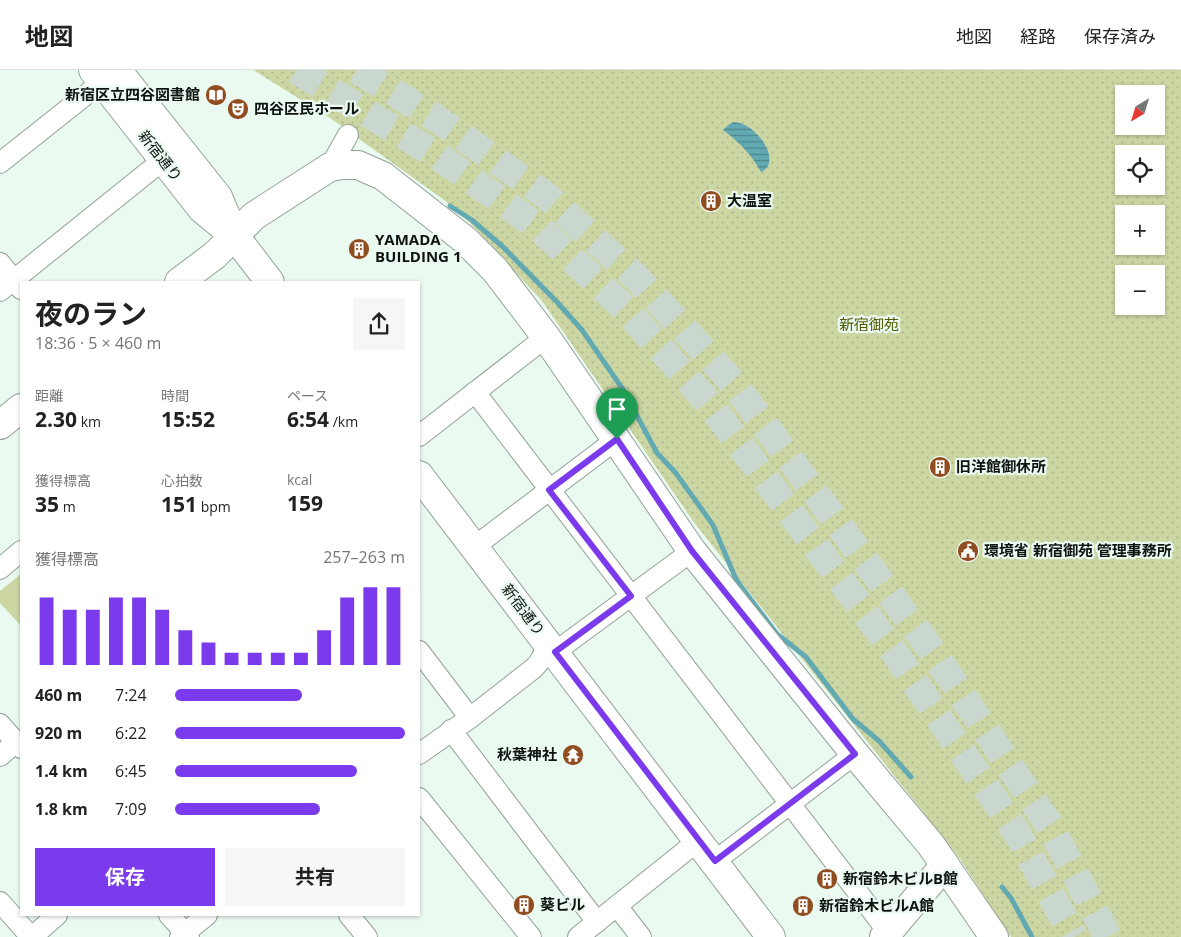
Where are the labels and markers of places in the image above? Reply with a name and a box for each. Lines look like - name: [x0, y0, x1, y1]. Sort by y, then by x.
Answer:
- library icon: 新宿区立四谷図書館: [204, 83, 228, 107]
- place label: 新宿区立四谷図書館: [65, 84, 200, 104]
- theatre icon: 四谷区民ホール: [226, 97, 250, 121]
- place label: 四谷区民ホール: [254, 98, 359, 118]
- building icon: 大温室: [699, 189, 723, 213]
- place label: 大温室: [727, 190, 772, 210]
- place label: YAMADA BUILDING 1: [375, 229, 461, 266]
- building icon: YAMADA BUILDING 1: [347, 237, 371, 261]
- pin: [596, 388, 638, 439]
- building icon: 旧洋館御休所: [928, 455, 952, 479]
- place label: 旧洋館御休所: [956, 456, 1046, 476]
- public building icon: 環境省 新宿御苑 管理事務所: [956, 539, 980, 563]
- place label: 環境省 新宿御苑 管理事務所: [984, 540, 1172, 560]
- temple icon: 秋葉神社: [561, 743, 585, 767]
- place label: 秋葉神社: [497, 744, 557, 764]
- building icon: 新宿鈴木ビルB館: [815, 867, 839, 891]
- place label: 新宿鈴木ビルB館: [843, 868, 958, 888]
- building icon: 葵ビル: [512, 893, 536, 917]
- place label: 葵ビル: [540, 894, 585, 914]
- building icon: 新宿鈴木ビルA館: [791, 894, 815, 918]
- place label: 新宿鈴木ビルA館: [819, 895, 934, 915]

